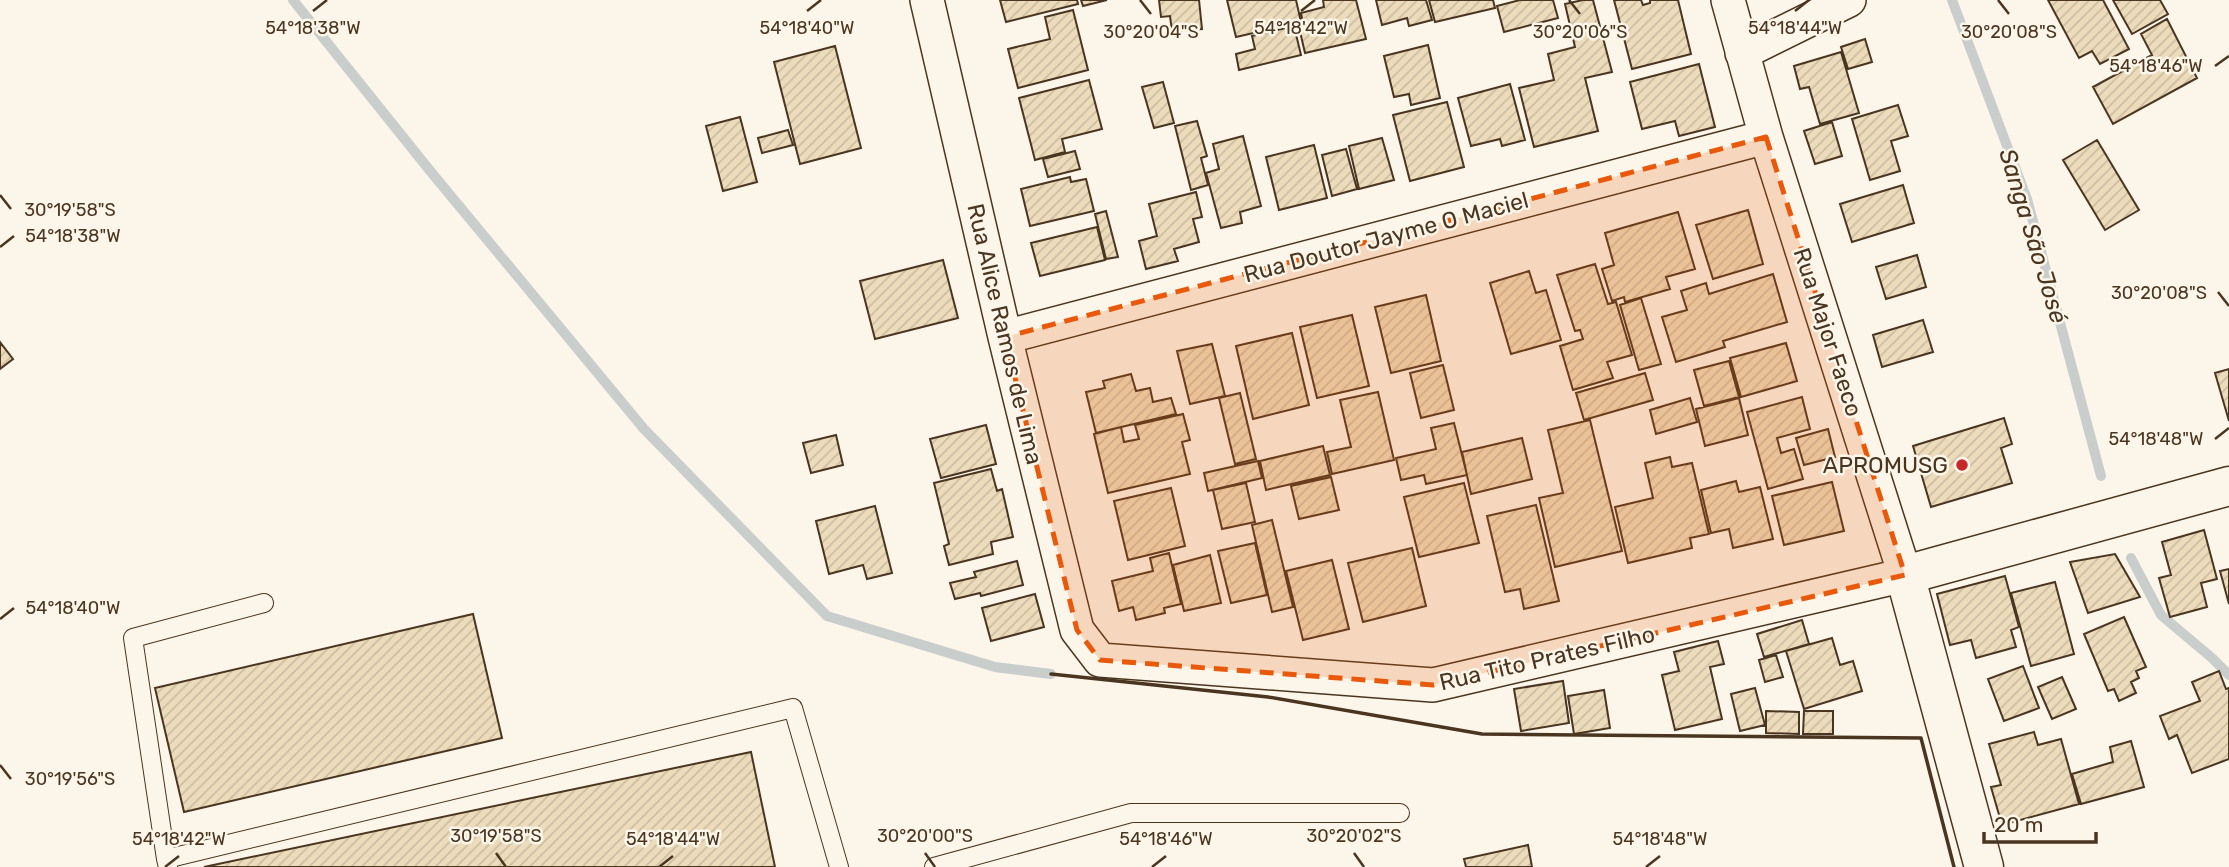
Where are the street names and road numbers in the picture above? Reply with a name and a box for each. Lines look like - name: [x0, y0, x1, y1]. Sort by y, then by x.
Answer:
- street label: Rua Doutor Jayme O Maciel: [1241, 185, 1531, 289]
- street label: Rua Alice Ramos de Lima: [961, 201, 1049, 467]
- street label: Rua Major Faeco: [1788, 244, 1868, 420]
- street label: Rua Tito Prates Filho: [1437, 620, 1657, 696]

